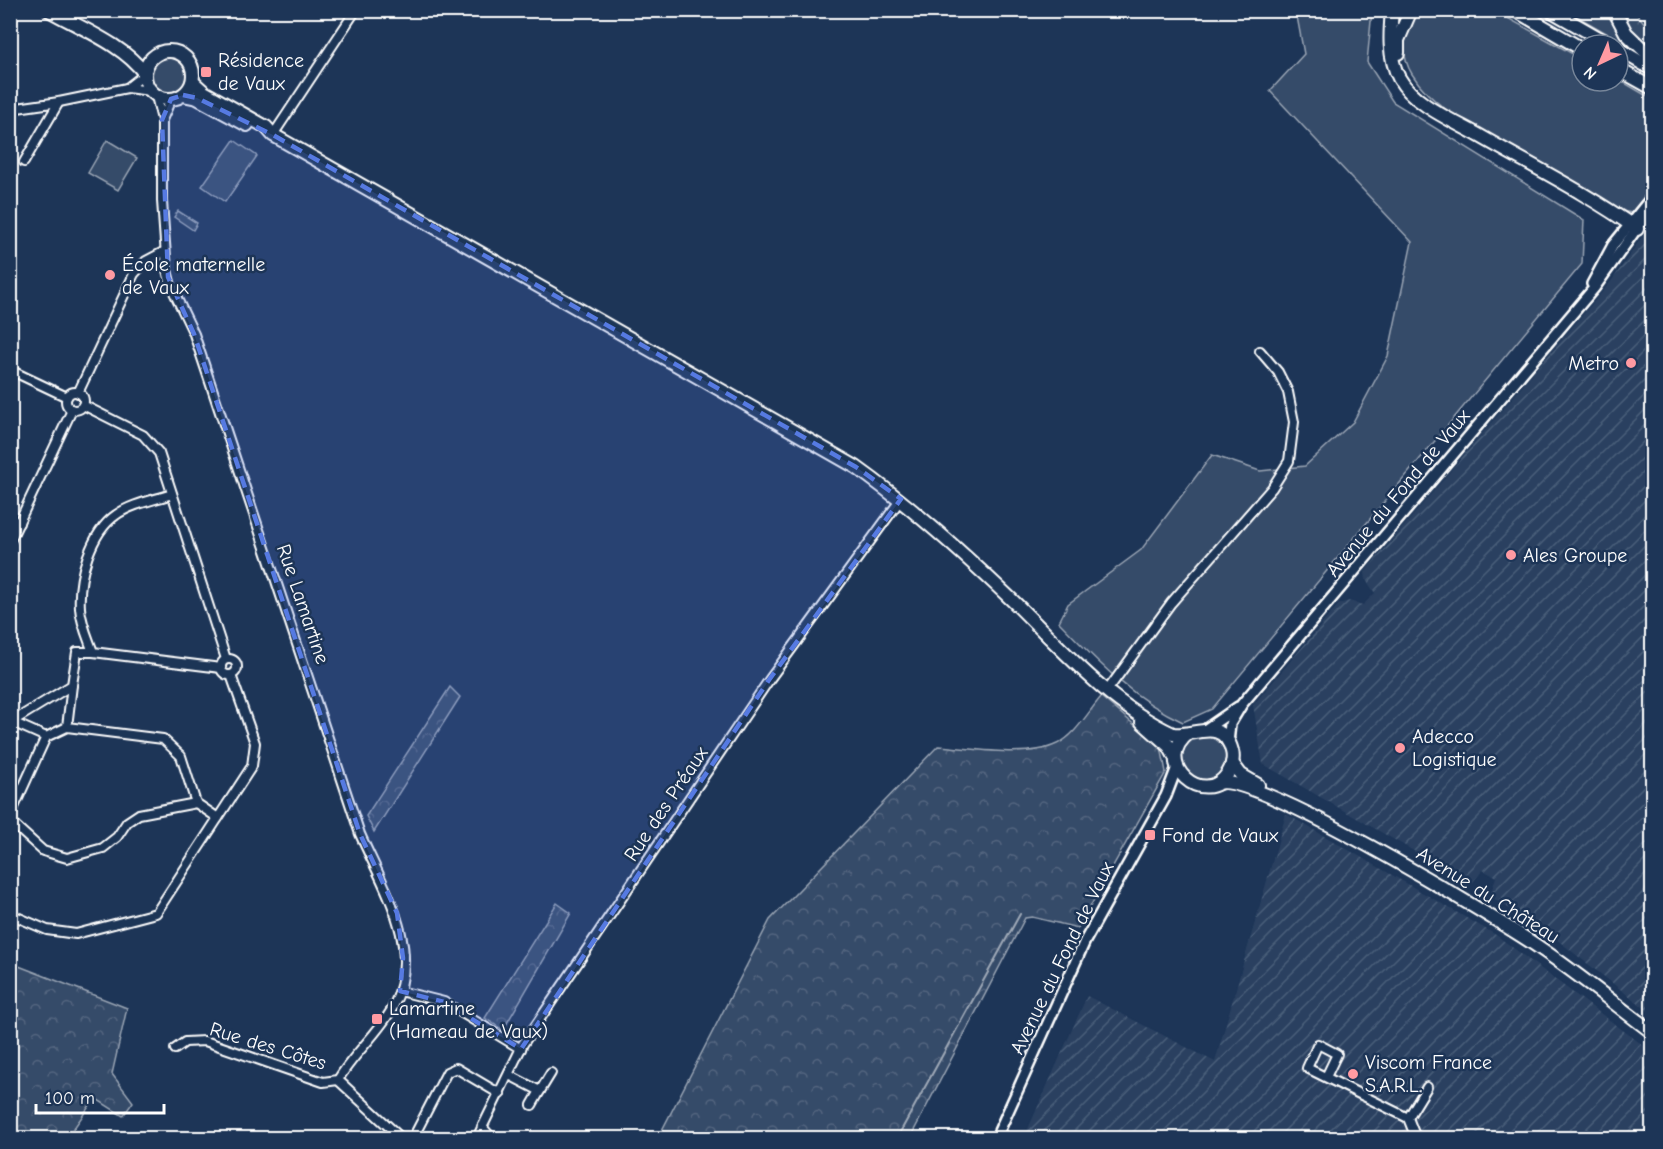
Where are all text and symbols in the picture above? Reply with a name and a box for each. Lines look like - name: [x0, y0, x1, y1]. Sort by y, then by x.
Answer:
- north arrow: [1570, 33, 1630, 93]
- place label: Résidence de Vaux: [218, 49, 304, 95]
- text: N: [1580, 63, 1600, 83]
- marker: Résidence de Vaux: [199, 65, 213, 79]
- place label: École maternelle de Vaux: [122, 253, 265, 299]
- marker: École maternelle de Vaux: [103, 268, 117, 282]
- place label: Metro: [1568, 352, 1619, 375]
- marker: Metro: [1624, 356, 1638, 370]
- street label: Avenue du Fond de Vaux: [1321, 404, 1475, 581]
- street label: Rue Lamartine: [272, 541, 334, 667]
- place label: Ales Groupe: [1523, 544, 1627, 567]
- marker: Ales Groupe: [1504, 548, 1518, 562]
- place label: Adecco Logistique: [1412, 725, 1497, 771]
- marker: Adecco Logistique: [1393, 741, 1407, 755]
- street label: Rue des Préaux: [619, 742, 713, 866]
- place label: Fond de Vaux: [1162, 824, 1279, 847]
- marker: Fond de Vaux: [1143, 828, 1157, 842]
- street label: Avenue du Château: [1412, 842, 1564, 948]
- street label: Avenue du Fond de Vaux: [1005, 858, 1119, 1058]
- place label: Lamartine (Hameau de Vaux): [389, 997, 548, 1043]
- marker: Lamartine (Hameau de Vaux): [370, 1012, 384, 1026]
- street label: Rue des Côtes: [207, 1017, 329, 1075]
- place label: Viscom France S.A.R.L.: [1365, 1051, 1492, 1097]
- marker: Viscom France S.A.R.L.: [1346, 1067, 1360, 1081]
- scale bar: [36, 1077, 164, 1115]
- text: 100 m: [45, 1088, 95, 1109]

